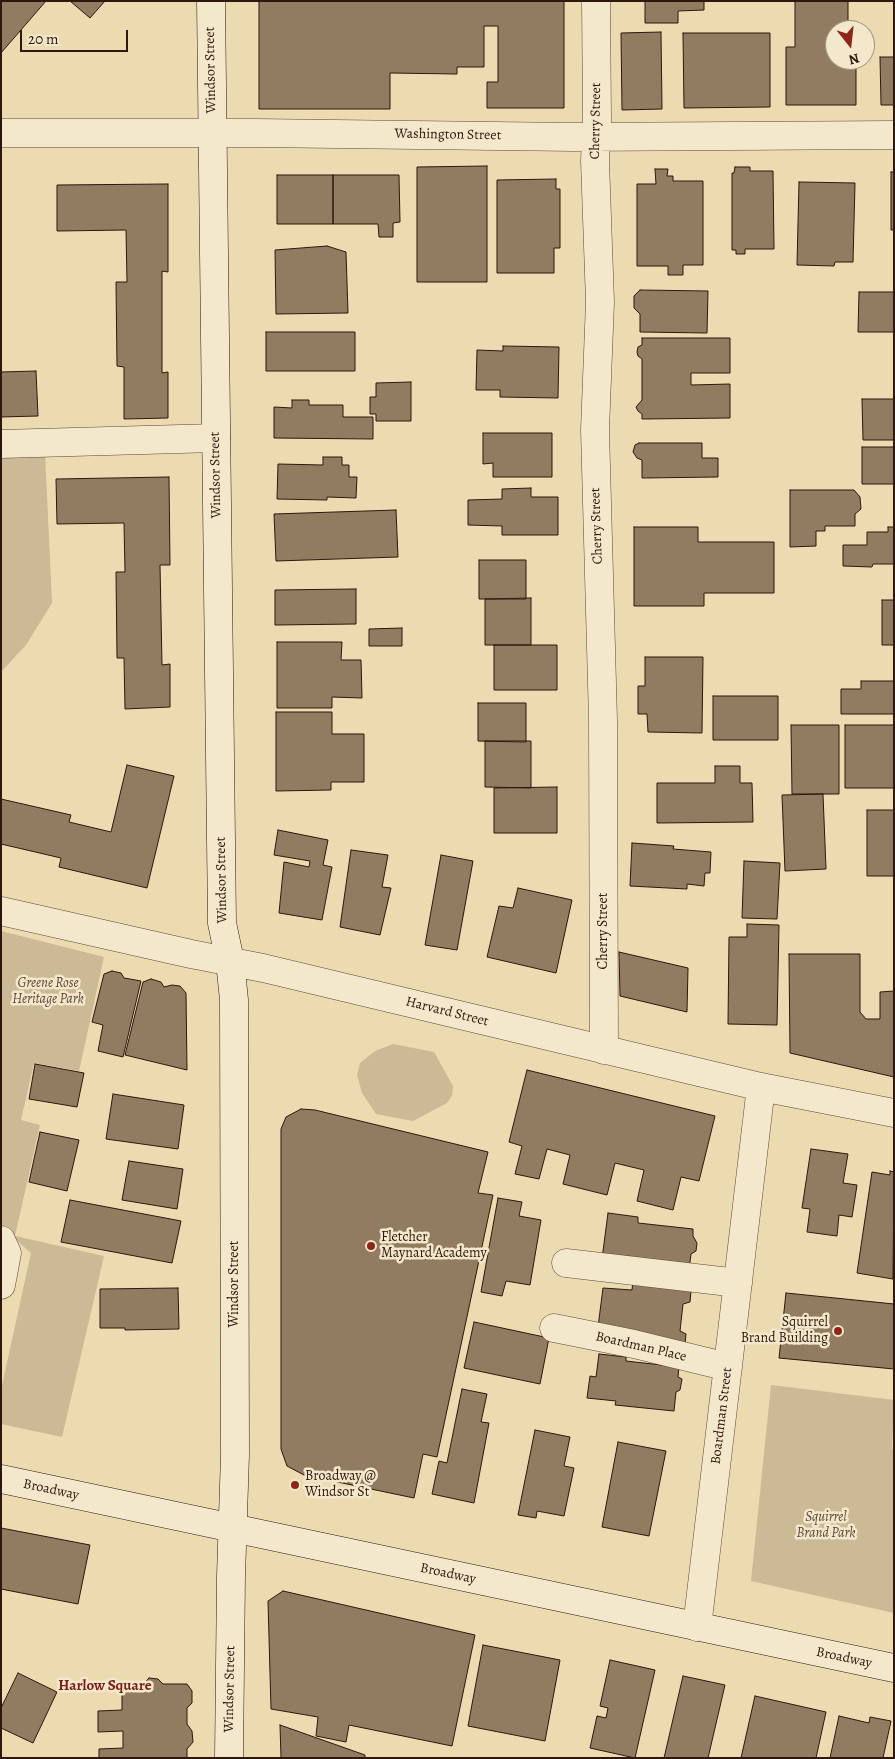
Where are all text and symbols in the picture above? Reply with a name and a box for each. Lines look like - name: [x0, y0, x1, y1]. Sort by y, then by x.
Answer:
- scale bar: [22, 20, 130, 52]
- north arrow: [825, 20, 875, 70]
- street label: Windsor Street: [202, 26, 220, 114]
- text: 20 m: [28, 29, 59, 49]
- text: N: [846, 48, 862, 69]
- street label: Cherry Street: [587, 82, 605, 160]
- street label: Washington Street: [395, 126, 501, 144]
- street label: Windsor Street: [207, 431, 225, 519]
- street label: Cherry Street: [587, 487, 607, 565]
- street label: Windsor Street: [213, 836, 231, 924]
- street label: Cherry Street: [596, 893, 612, 969]
- park label: Greene Rose Heritage Park: [12, 976, 84, 1009]
- street label: Harvard Street: [404, 994, 490, 1030]
- place label: Fletcher Maynard Academy: [381, 1230, 487, 1262]
- marker: Fletcher Maynard Academy: [365, 1240, 377, 1252]
- street label: Windsor Street: [227, 1241, 243, 1327]
- place label: Squirrel Brand Building: [741, 1315, 828, 1348]
- marker: Squirrel Brand Building: [832, 1325, 844, 1337]
- street label: Boardman Place: [594, 1328, 688, 1366]
- street label: Boardman Street: [708, 1367, 736, 1465]
- place label: Broadway @ Windsor St: [305, 1469, 376, 1501]
- street label: Broadway: [22, 1476, 80, 1504]
- marker: Broadway @ Windsor St: [289, 1479, 301, 1491]
- park label: Squirrel Brand Park: [796, 1510, 856, 1542]
- street label: Broadway: [419, 1560, 477, 1588]
- street label: Broadway: [815, 1644, 873, 1672]
- street label: Windsor Street: [221, 1645, 239, 1733]
- district label: Harlow Square: [58, 1677, 152, 1695]

